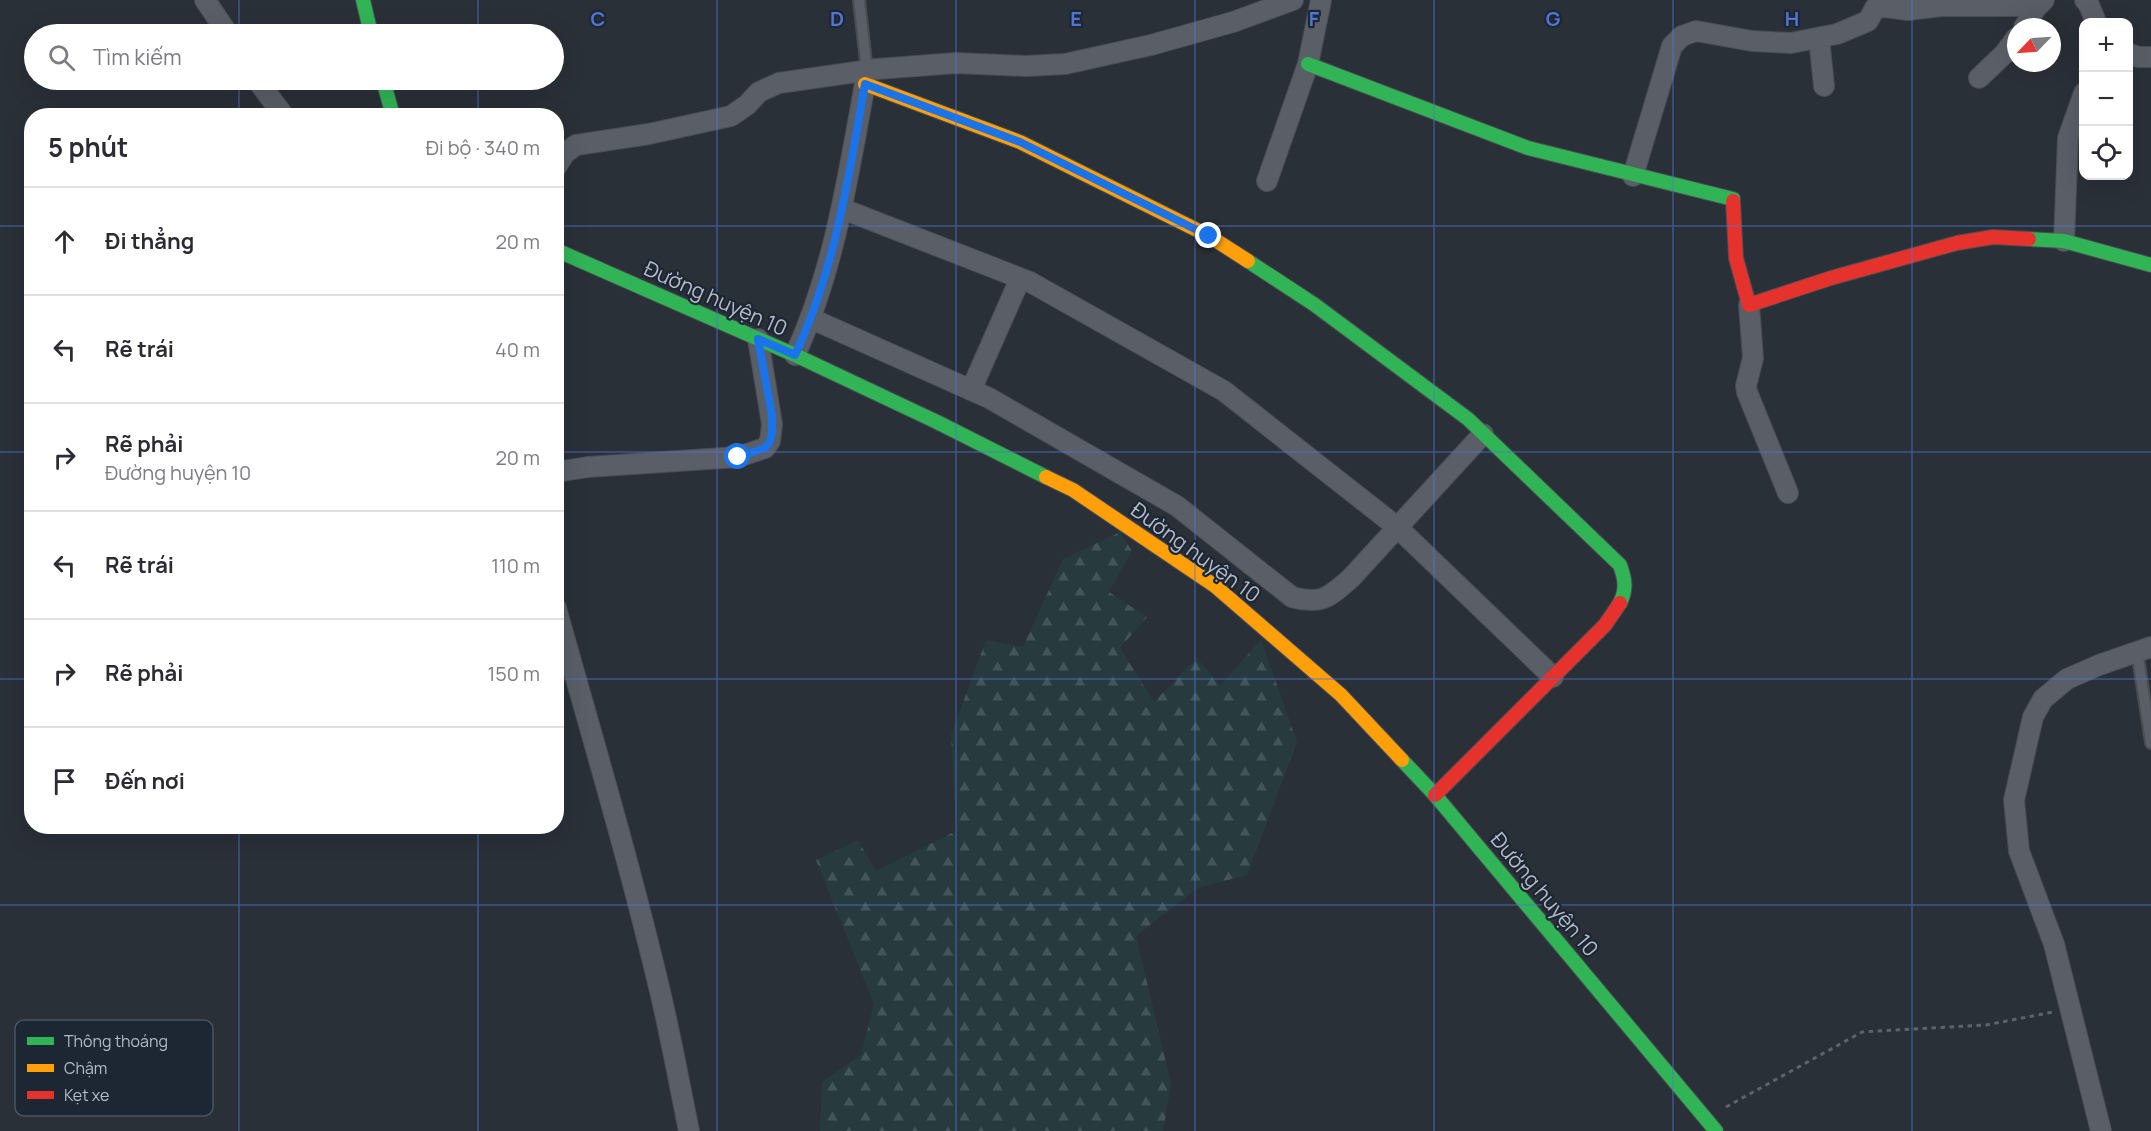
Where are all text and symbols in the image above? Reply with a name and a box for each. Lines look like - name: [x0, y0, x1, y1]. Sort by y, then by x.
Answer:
- text: C: [591, 5, 605, 32]
- text: D: [830, 5, 844, 32]
- text: E: [1070, 5, 1082, 32]
- text: F: [1309, 5, 1320, 32]
- text: G: [1546, 5, 1561, 32]
- text: H: [1785, 5, 1799, 32]
- north arrow: [2007, 18, 2061, 72]
- map controls: [2079, 18, 2133, 180]
- button: +: [2079, 18, 2133, 72]
- search box: [24, 24, 564, 90]
- icon: search: [45, 41, 78, 74]
- text: Tìm kiếm: [93, 42, 182, 72]
- button: −: [2079, 72, 2133, 126]
- button: locate: [2079, 126, 2133, 180]
- text: 5 phút: [48, 129, 128, 165]
- text: Đi bộ · 340 m: [426, 134, 540, 161]
- route end: [1195, 222, 1221, 248]
- icon: ahead: [48, 225, 81, 258]
- text: Đi thẳng: [105, 226, 194, 256]
- text: 20 m: [495, 228, 540, 255]
- street label: Đường huyện 10: [640, 254, 792, 342]
- icon: left: [48, 333, 81, 366]
- text: Rẽ trái: [105, 334, 174, 364]
- text: 40 m: [495, 336, 540, 363]
- text: Rẽ phải: [105, 429, 183, 459]
- icon: right: [48, 441, 81, 474]
- route start: [724, 443, 750, 469]
- text: 20 m: [495, 444, 540, 471]
- text: Đường huyện 10: [105, 459, 251, 486]
- street label: Đường huyện 10: [1126, 496, 1266, 608]
- icon: left: [48, 549, 81, 582]
- text: Rẽ trái: [105, 550, 174, 580]
- text: 110 m: [491, 552, 540, 579]
- icon: right: [48, 657, 81, 690]
- text: Rẽ phải: [105, 658, 183, 688]
- text: 150 m: [487, 660, 540, 687]
- icon: arrive: [48, 765, 81, 798]
- text: Đến nơi: [105, 766, 185, 796]
- street label: Đường huyện 10: [1485, 826, 1605, 962]
- legend: [15, 1020, 213, 1116]
- text: Thông thoáng: [64, 1030, 168, 1052]
- text: Chậm: [64, 1057, 107, 1079]
- text: Kẹt xe: [64, 1084, 109, 1106]

